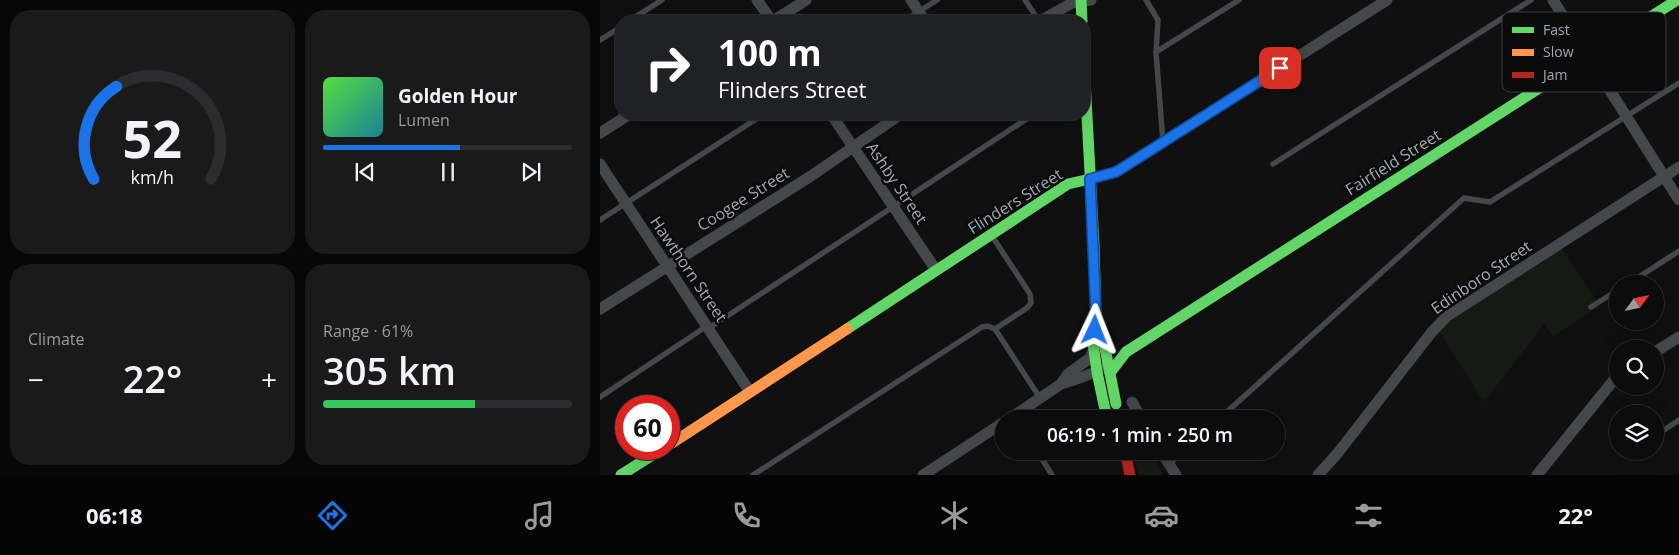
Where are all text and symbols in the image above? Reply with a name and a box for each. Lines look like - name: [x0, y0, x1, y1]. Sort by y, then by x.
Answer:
- legend: [1502, 12, 1666, 92]
- text: Fast: [1543, 20, 1570, 39]
- text: 100 m: [718, 29, 822, 76]
- icon: right: [635, 35, 700, 100]
- text: Slow: [1543, 42, 1574, 61]
- pin: [1259, 47, 1301, 89]
- icon: arrive: [1266, 54, 1294, 82]
- text: Jam: [1541, 65, 1568, 84]
- text: Flinders Street: [718, 74, 866, 104]
- text: Golden Hour: [398, 83, 517, 109]
- text: 52: [123, 102, 182, 173]
- text: Lumen: [398, 109, 450, 131]
- street label: Fairfield Street: [1341, 124, 1445, 200]
- street label: Ashby Street: [862, 138, 933, 228]
- icon: previous: [351, 158, 379, 186]
- icon: pause: [434, 158, 462, 186]
- icon: next: [517, 158, 545, 186]
- street label: Coogee Street: [693, 162, 794, 236]
- street label: Flinders Street: [963, 163, 1067, 239]
- text: km/h: [131, 165, 174, 189]
- street label: Hawthorn Street: [645, 212, 733, 327]
- street label: Edinboro Street: [1426, 235, 1536, 319]
- north arrow: [1609, 275, 1664, 330]
- map controls: [1609, 275, 1664, 460]
- position arrow: [1068, 303, 1120, 355]
- text: Range · 61%: [323, 320, 413, 342]
- text: Climate: [28, 328, 85, 350]
- button: search: [1609, 340, 1664, 395]
- text: 305 km: [323, 344, 456, 396]
- text: 22°: [123, 352, 182, 404]
- text: −: [28, 360, 44, 398]
- text: +: [261, 360, 277, 398]
- speed limit sign: 60: [615, 395, 680, 460]
- button: layers: [1609, 405, 1664, 460]
- text: 06:19 · 1 min · 250 m: [1047, 422, 1233, 448]
- icon: directions: [315, 498, 350, 533]
- icon: music: [522, 498, 557, 533]
- icon: phone: [729, 498, 764, 533]
- icon: climate: [937, 498, 972, 533]
- icon: car: [1144, 498, 1179, 533]
- icon: filters: [1351, 498, 1386, 533]
- text: 06:18: [86, 500, 143, 530]
- text: 22°: [1558, 500, 1593, 530]

